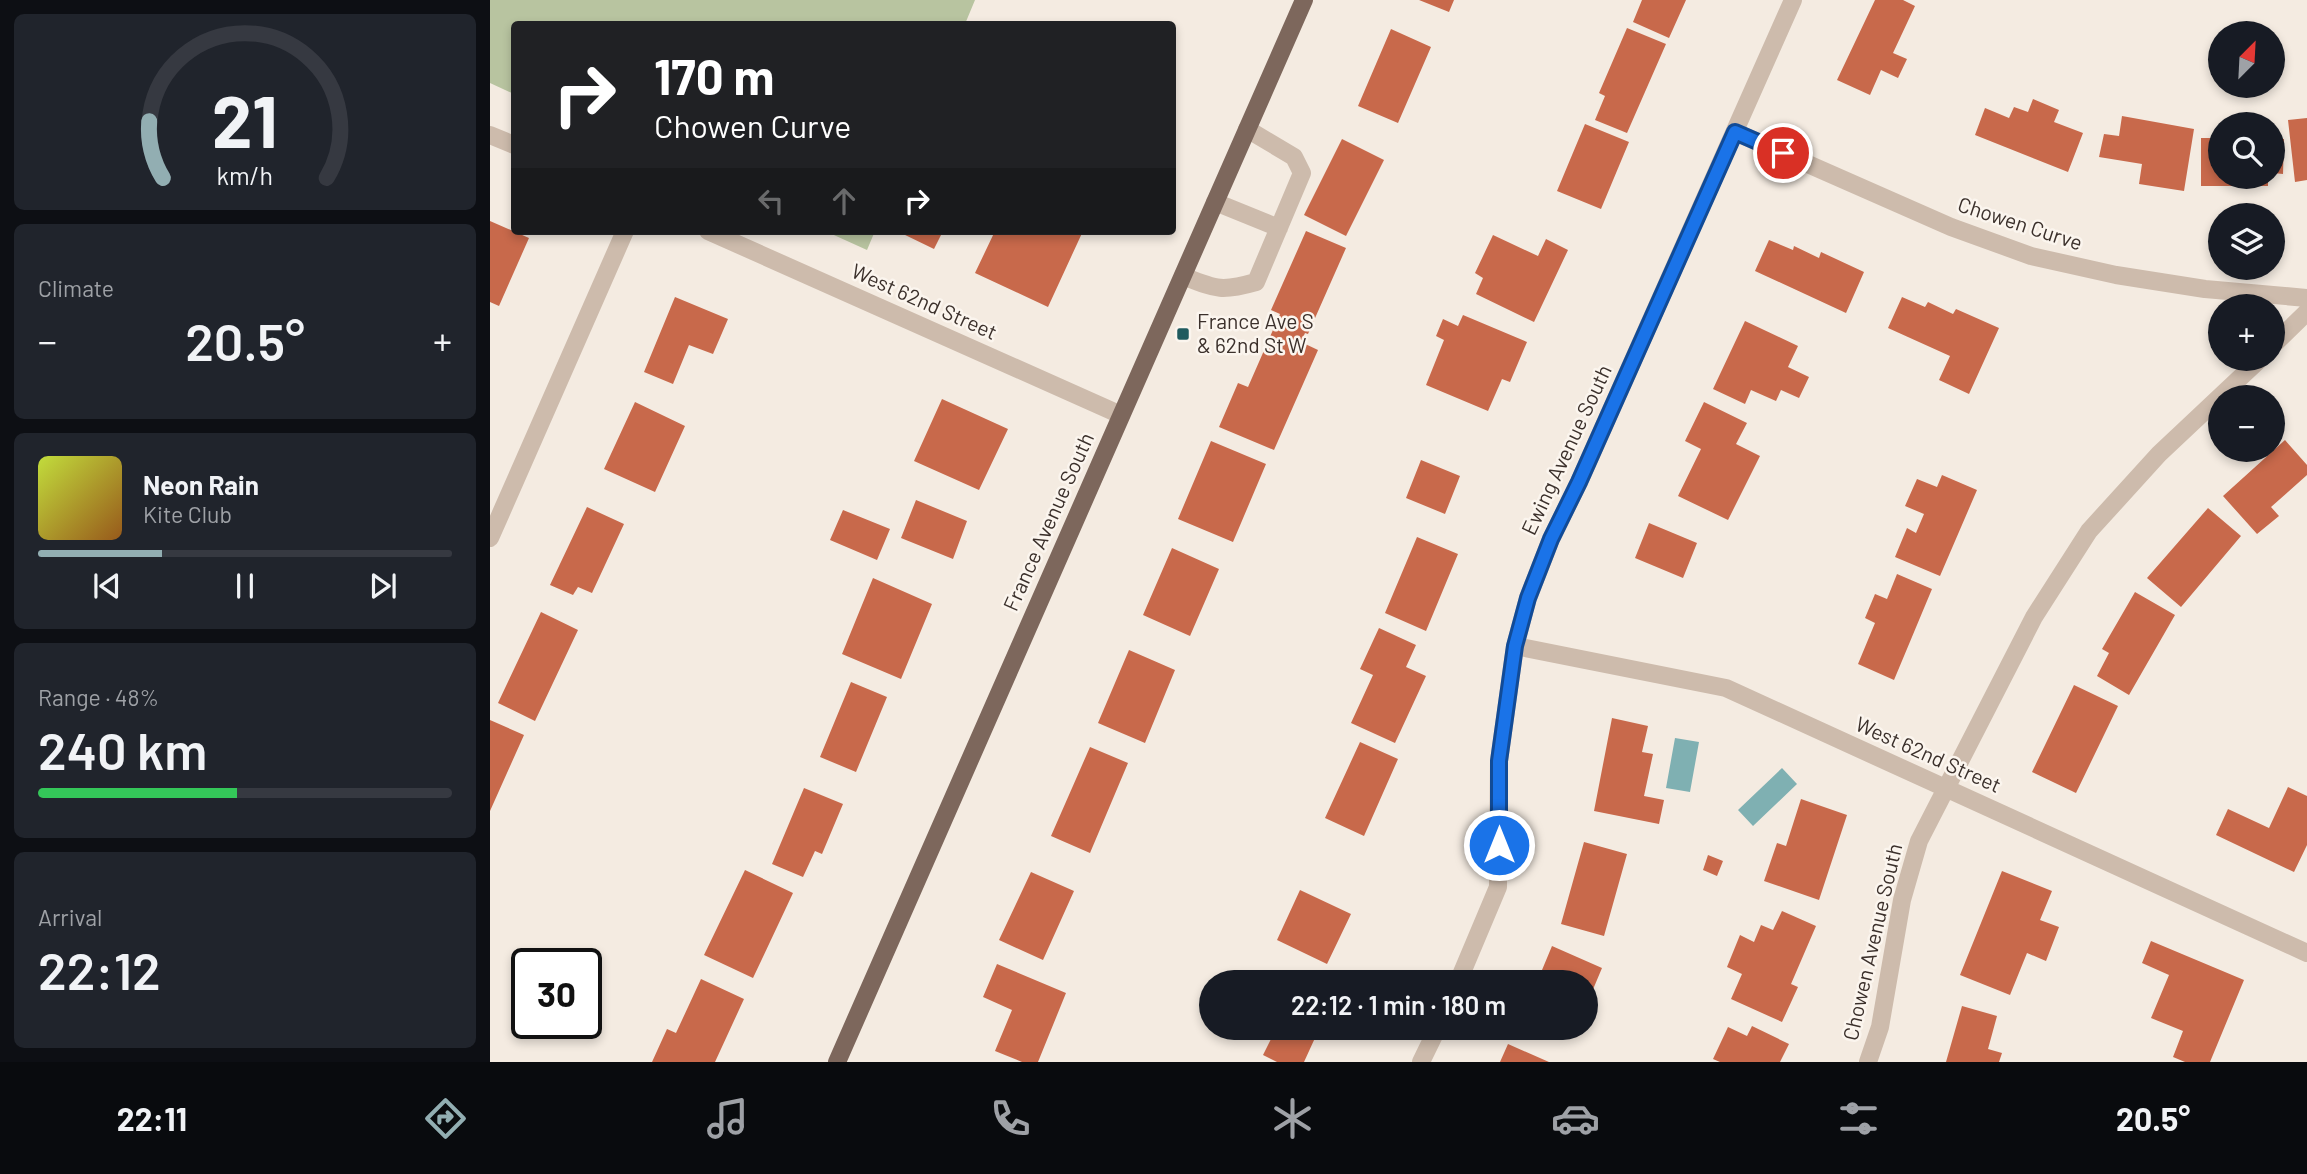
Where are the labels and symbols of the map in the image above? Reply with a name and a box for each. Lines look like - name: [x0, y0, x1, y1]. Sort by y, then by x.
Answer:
- north arrow: [2208, 21, 2286, 98]
- pin: [1753, 123, 1813, 183]
- street label: Chowen Curve: [1955, 191, 2086, 254]
- street label: West 62nd Street: [848, 257, 1001, 344]
- place label: France Ave S & 62nd St W: [1197, 308, 1314, 357]
- marker: France Ave S & 62nd St W: [1175, 326, 1191, 342]
- street label: Ewing Avenue South: [1515, 360, 1616, 538]
- street label: France Avenue South: [997, 428, 1098, 614]
- street label: West 62nd Street: [1852, 710, 2005, 797]
- position arrow: [1462, 808, 1536, 882]
- street label: Chowen Avenue South: [1837, 841, 1906, 1043]
- speed limit sign: 30: [511, 948, 602, 1039]

